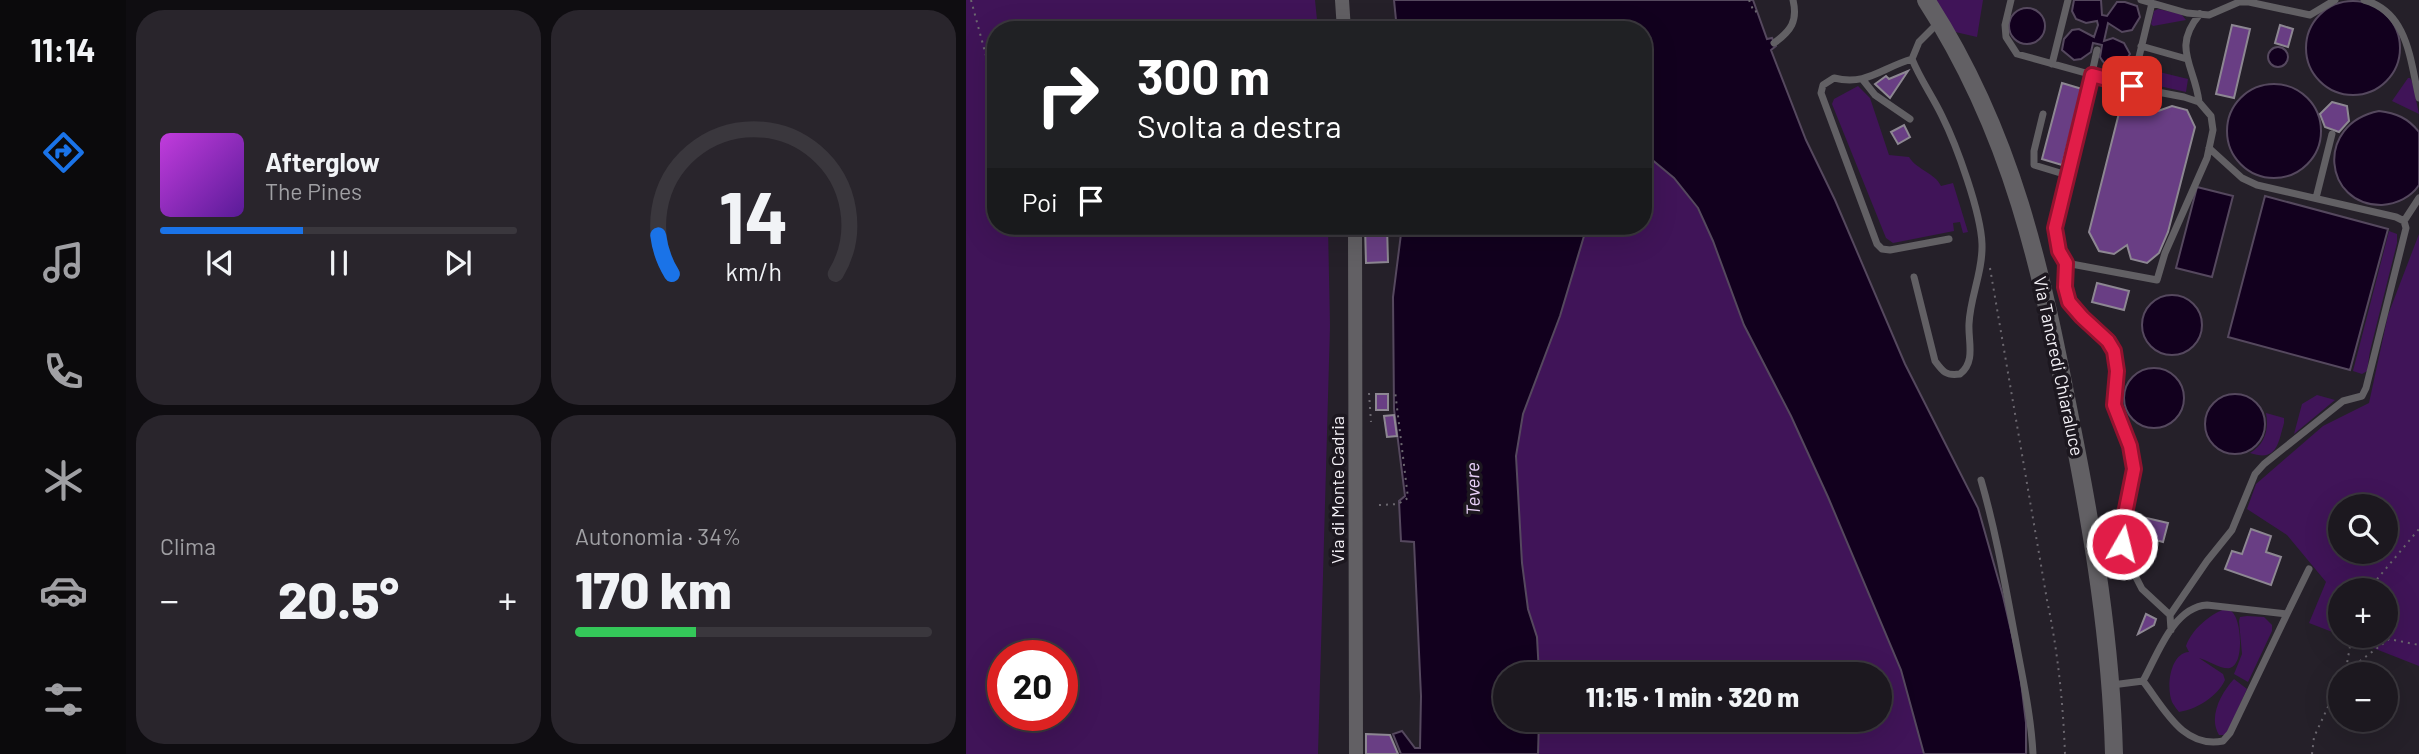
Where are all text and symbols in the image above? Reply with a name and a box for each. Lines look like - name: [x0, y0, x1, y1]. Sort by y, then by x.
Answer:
- text: 11:14: [30, 30, 96, 68]
- text: 300 m: [1137, 46, 1270, 105]
- icon: right: [1022, 49, 1113, 140]
- pin: [2102, 56, 2162, 116]
- icon: arrive: [2113, 67, 2151, 105]
- text: Svolta a destra: [1137, 106, 1341, 144]
- icon: directions: [39, 128, 88, 177]
- text: Afterglow: [265, 146, 380, 177]
- text: 14: [719, 171, 788, 259]
- text: The Pines: [265, 177, 362, 205]
- icon: arrive: [1072, 182, 1110, 220]
- text: Poi: [1022, 186, 1058, 217]
- icon: music: [39, 238, 88, 287]
- icon: previous: [201, 244, 239, 282]
- icon: pause: [320, 244, 358, 282]
- icon: next: [439, 244, 477, 282]
- text: km/h: [725, 256, 782, 286]
- street label: Via Tancredi Chiaraluce: [2029, 274, 2089, 458]
- icon: phone: [39, 347, 88, 396]
- street label: Via di Monte Cadria: [1326, 416, 1348, 564]
- icon: climate: [39, 456, 88, 505]
- water label: Tevere: [1460, 462, 1484, 516]
- map controls: [2328, 494, 2398, 732]
- button: search: [2328, 494, 2398, 564]
- position arrow: [2085, 507, 2159, 581]
- text: Autonomia · 34%: [575, 522, 741, 550]
- text: Clima: [160, 532, 216, 560]
- text: 170 km: [575, 557, 732, 619]
- icon: car: [39, 566, 88, 615]
- text: 20.5°: [278, 567, 399, 629]
- text: −: [160, 576, 179, 622]
- text: +: [498, 576, 517, 622]
- button: +: [2328, 578, 2398, 648]
- speed limit sign: 20: [987, 640, 1078, 731]
- button: −: [2328, 662, 2398, 732]
- icon: filters: [39, 675, 88, 724]
- text: 11:15 · 1 min · 320 m: [1586, 681, 1799, 712]

